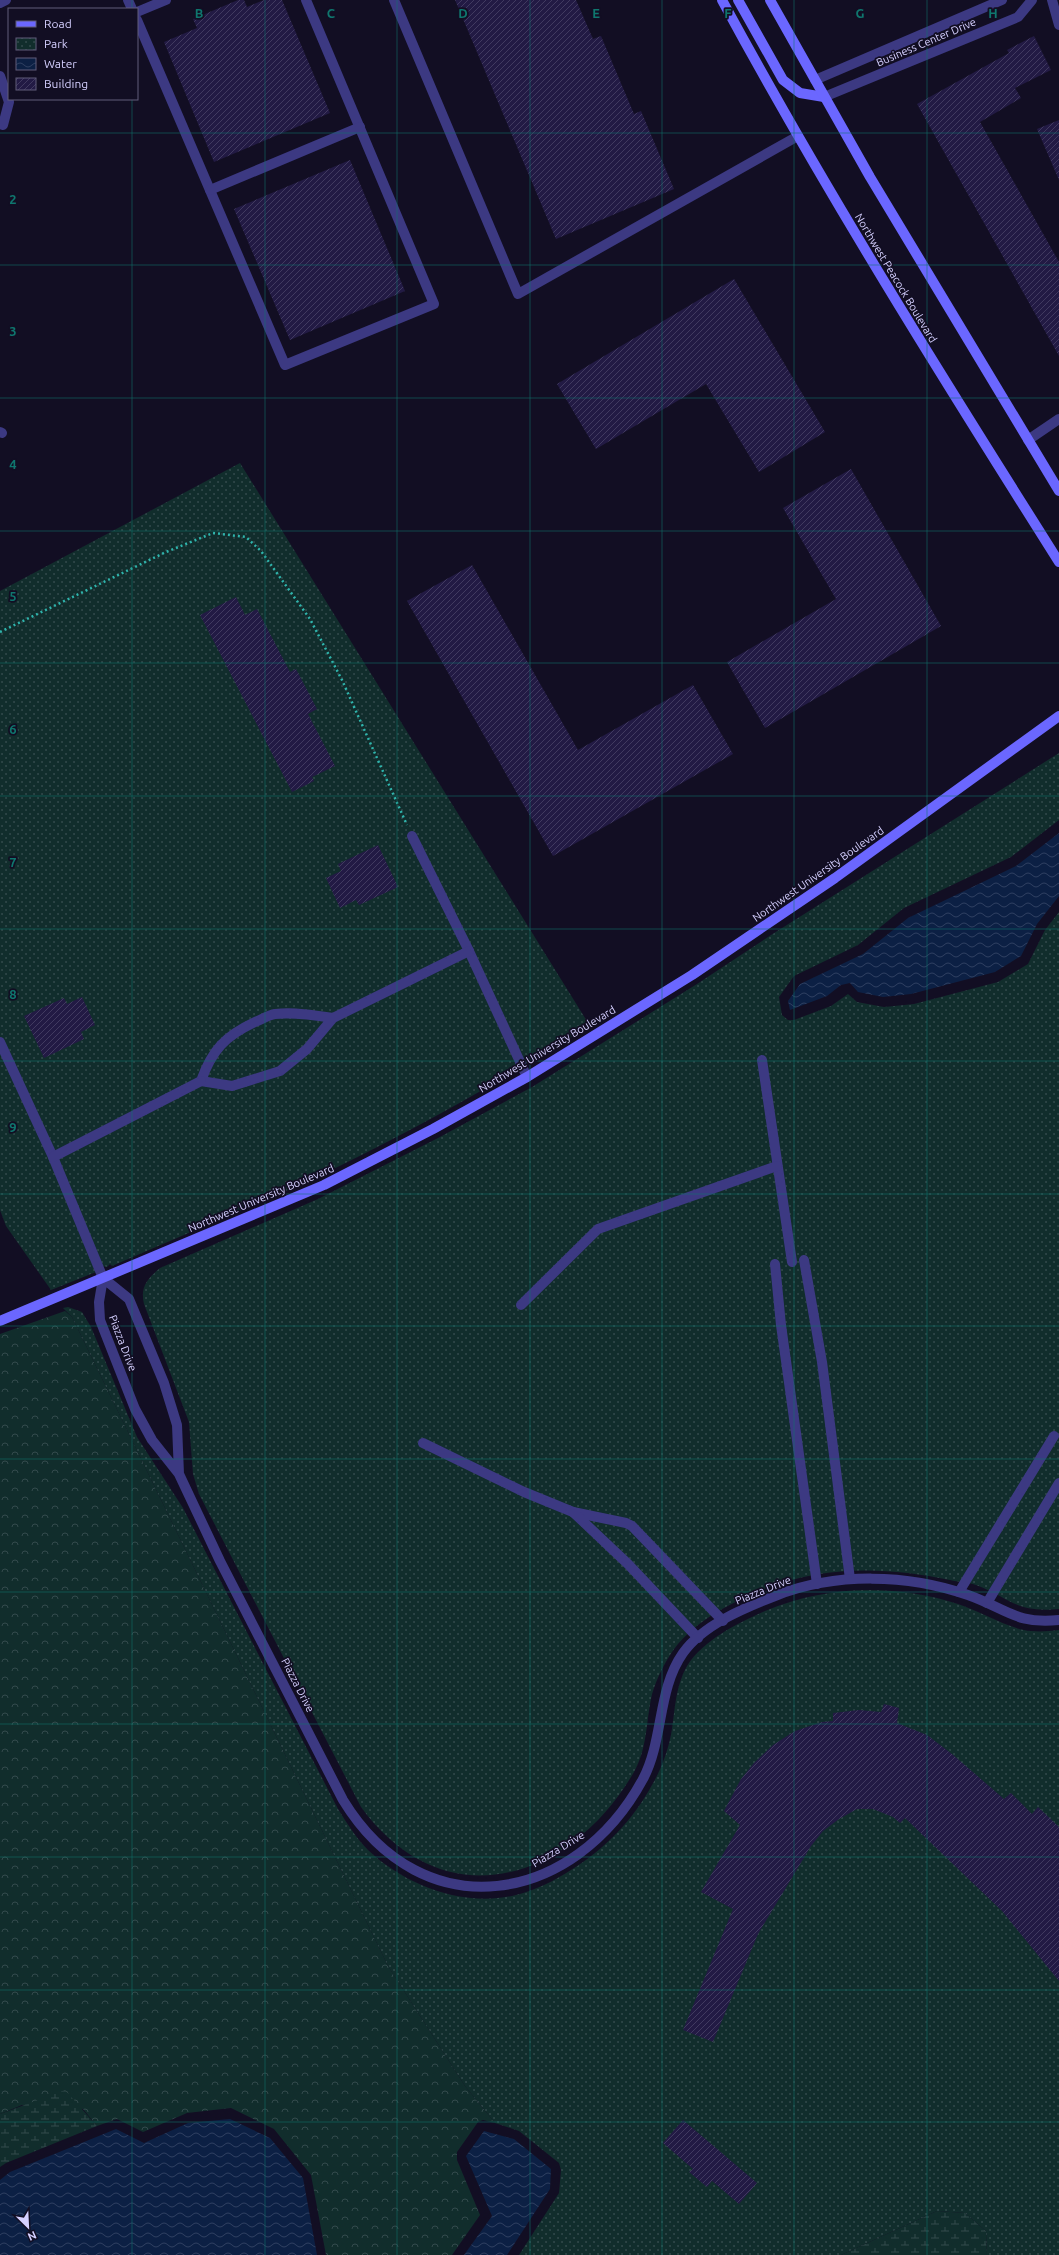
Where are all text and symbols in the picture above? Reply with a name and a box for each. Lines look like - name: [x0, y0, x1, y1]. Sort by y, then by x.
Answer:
- text: B: [195, 6, 204, 20]
- text: C: [327, 6, 336, 20]
- text: D: [458, 6, 468, 20]
- text: E: [592, 6, 600, 20]
- text: F: [724, 6, 732, 20]
- text: G: [856, 6, 865, 20]
- text: H: [988, 6, 998, 20]
- legend: [8, 8, 138, 100]
- street label: Business Center Drive: [874, 16, 978, 68]
- text: Road: [44, 17, 72, 30]
- text: Park: [44, 37, 68, 50]
- text: Water: [44, 57, 77, 70]
- text: Building: [44, 77, 88, 90]
- text: 2: [9, 192, 17, 206]
- street label: Northwest Peacock Boulevard: [853, 211, 939, 345]
- text: 3: [9, 324, 17, 338]
- text: 4: [9, 457, 17, 471]
- text: 5: [9, 589, 17, 603]
- text: 6: [9, 722, 17, 736]
- street label: Northwest University Boulevard: [750, 824, 886, 924]
- text: 7: [9, 855, 17, 869]
- text: 8: [9, 987, 17, 1001]
- street label: Northwest University Boulevard: [477, 1003, 617, 1095]
- text: 9: [9, 1120, 17, 1134]
- street label: Northwest University Boulevard: [186, 1162, 336, 1234]
- street label: Piazza Drive: [107, 1313, 139, 1373]
- street label: Piazza Drive: [733, 1573, 793, 1607]
- street label: Piazza Drive: [279, 1656, 317, 1714]
- street label: Piazza Drive: [530, 1829, 586, 1869]
- north arrow: [8, 2207, 48, 2247]
- text: N: [26, 2229, 38, 2243]

